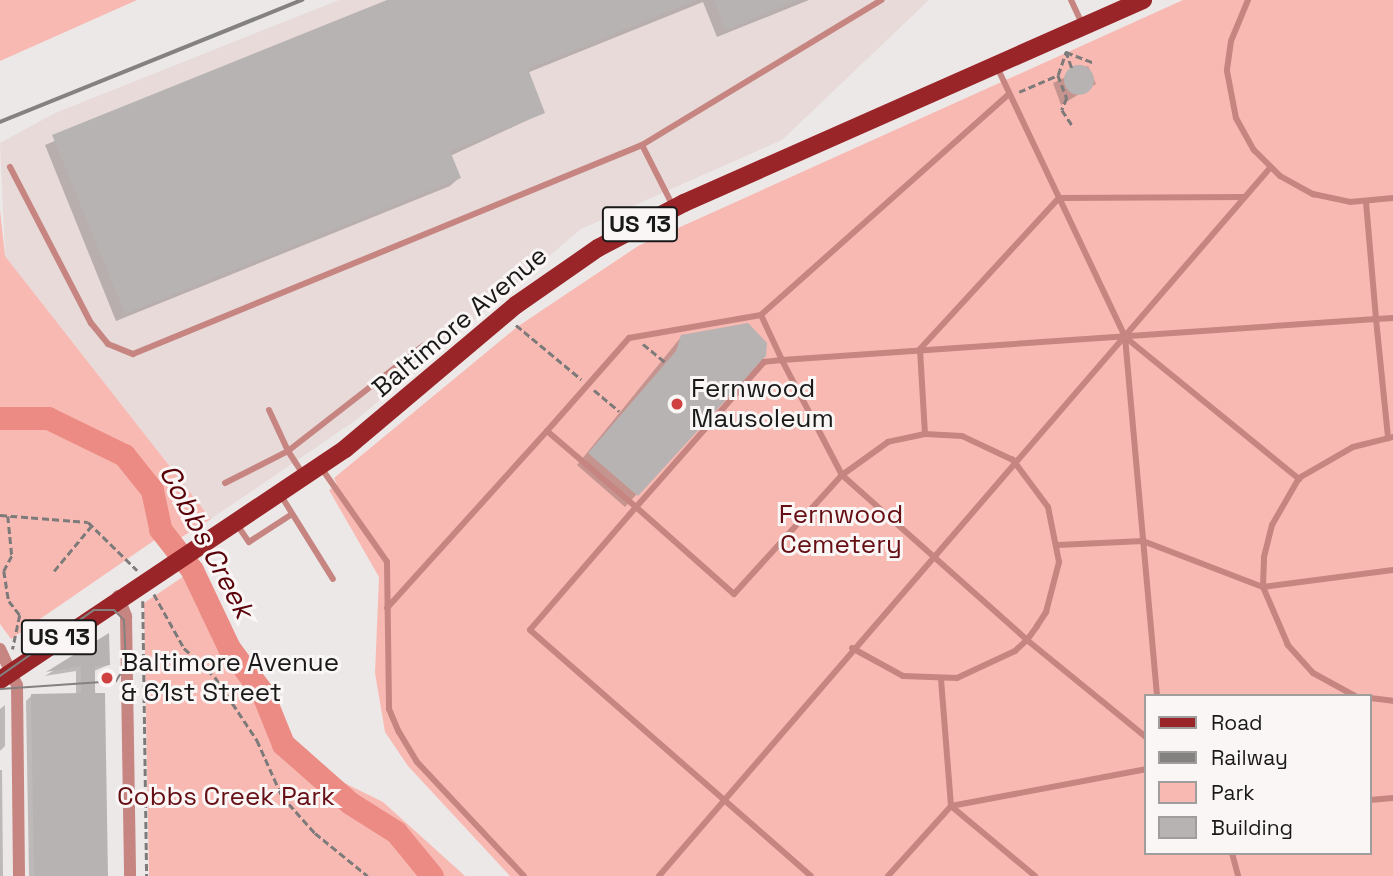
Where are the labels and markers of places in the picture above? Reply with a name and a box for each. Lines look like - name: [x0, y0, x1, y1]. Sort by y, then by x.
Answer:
- place label: Fernwood Mausoleum: [691, 373, 834, 434]
- marker: Fernwood Mausoleum: [669, 396, 685, 412]
- place label: Baltimore Avenue & 61st Street: [121, 647, 339, 708]
- marker: Baltimore Avenue & 61st Street: [99, 670, 115, 686]

